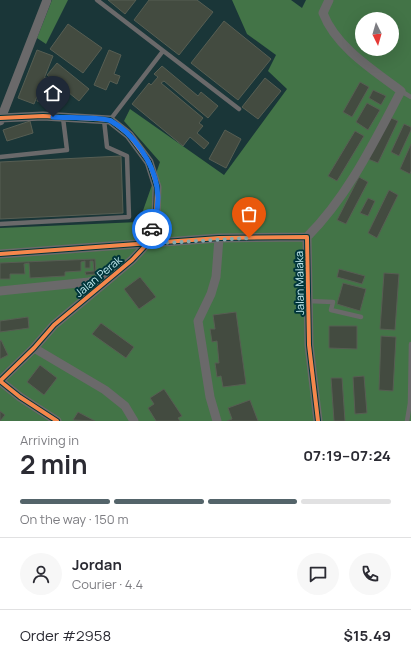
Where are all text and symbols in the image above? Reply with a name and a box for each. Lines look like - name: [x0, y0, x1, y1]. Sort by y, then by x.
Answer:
- north arrow: [355, 12, 399, 56]
- map controls: [355, 12, 399, 56]
- pin: [36, 76, 70, 117]
- icon: home: [42, 82, 64, 104]
- pin: [232, 197, 266, 238]
- icon: bag: [238, 203, 260, 225]
- courier: [132, 209, 172, 249]
- icon: car: [141, 218, 163, 240]
- street label: Jalan Malaka: [291, 251, 307, 315]
- street label: Jalan Perak: [71, 252, 125, 300]
- text: Arriving in: [20, 431, 79, 449]
- text: 07:19–07:24: [303, 445, 391, 466]
- text: 2 min: [20, 446, 88, 482]
- text: On the way · 150 m: [20, 510, 128, 528]
- button: person: [20, 553, 62, 595]
- button: chat: [297, 553, 339, 595]
- button: phone: [349, 553, 391, 595]
- text: Jordan: [72, 554, 122, 575]
- text: Courier · 4.4: [72, 575, 143, 593]
- text: Order #2958: [20, 625, 111, 646]
- text: $15.49: [344, 625, 391, 646]

